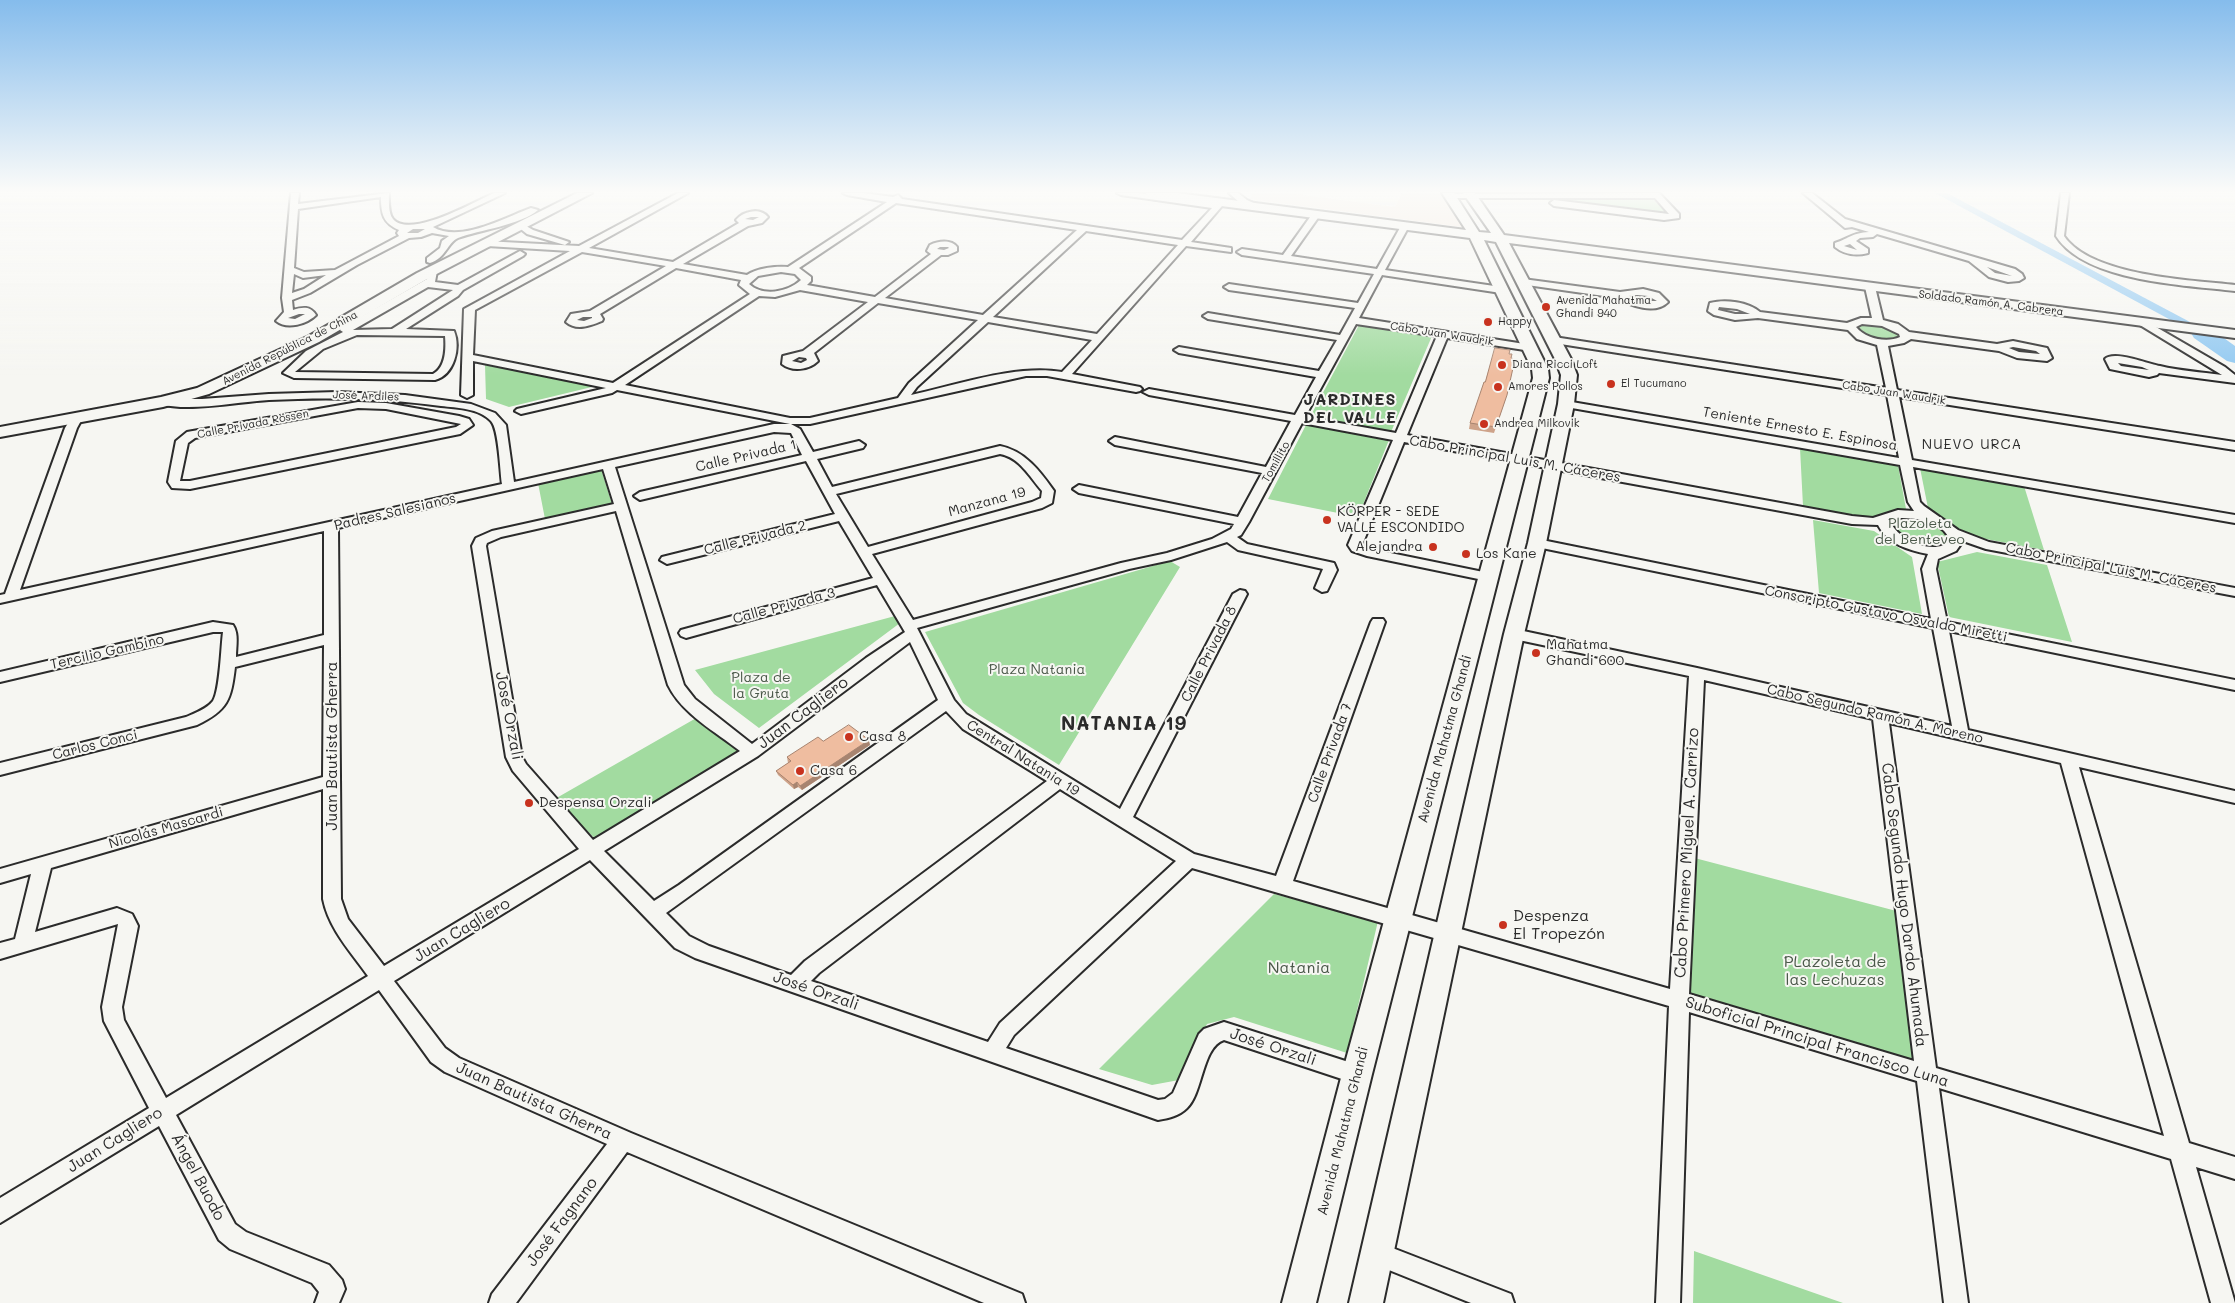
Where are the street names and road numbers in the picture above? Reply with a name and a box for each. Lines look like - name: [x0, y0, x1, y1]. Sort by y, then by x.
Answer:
- street label: Soldado Ramón A. Cabrera: [1918, 288, 2064, 318]
- street label: Avenida República de China: [220, 308, 360, 388]
- street label: Cabo Juan Waudrik: [1389, 319, 1495, 349]
- street label: Cabo Juan Waudrik: [1841, 378, 1947, 408]
- street label: José Ardiles: [332, 388, 400, 404]
- street label: Teniente Ernesto E. Espinosa: [1701, 404, 1899, 454]
- street label: Calle Privada Rössen: [196, 407, 310, 441]
- street label: Cabo Principal Luis M. Cáceres: [1408, 432, 1622, 486]
- street label: Calle Privada 1: [694, 436, 798, 476]
- street label: Tomillito: [1259, 439, 1293, 485]
- street label: Manzana 19: [946, 484, 1028, 520]
- street label: Padres Salesianos: [332, 490, 458, 534]
- street label: Calle Privada 2: [702, 517, 808, 559]
- street label: Cabo Principal Luis M. Cáceres: [2004, 539, 2218, 597]
- street label: Conscripto Gustavo Osvaldo Miretti: [1763, 582, 2009, 646]
- street label: Calle Privada 3: [731, 584, 837, 628]
- street label: Calle Privada 8: [1178, 603, 1240, 705]
- street label: Tercilio Gambino: [49, 631, 165, 673]
- street label: Avenida Mahatma Ghandi: [1414, 653, 1476, 825]
- street label: Juan Bautista Gherra: [322, 662, 342, 830]
- street label: José Orzali: [491, 670, 527, 762]
- street label: Juan Cagliero: [754, 673, 852, 753]
- street label: Cabo Segundo Ramón A. Moreno: [1765, 681, 1985, 747]
- street label: Calle Privada 7: [1304, 701, 1356, 805]
- street label: Central Natania 19: [963, 716, 1083, 800]
- street label: Carlos Conci: [51, 726, 139, 764]
- street label: Cabo Primero Miguel A. Carrizo: [1671, 727, 1703, 979]
- street label: Cabo Segundo Hugo Dardo Ahumada: [1877, 762, 1931, 1048]
- street label: Nicolás Mascardi: [107, 804, 225, 852]
- street label: Juan Cagliero: [411, 894, 513, 966]
- street label: José Orzali: [771, 967, 861, 1015]
- street label: Suboficial Principal Francisco Luna: [1683, 993, 1951, 1091]
- street label: José Orzali: [1227, 1024, 1319, 1070]
- street label: Avenida Mahatma Ghandi: [1314, 1045, 1372, 1217]
- street label: Juan Bautista Gherra: [453, 1058, 615, 1144]
- street label: Juan Cagliero: [64, 1103, 166, 1177]
- street label: Ángel Buodo: [167, 1130, 229, 1224]
- street label: José Fagnano: [522, 1174, 602, 1270]

